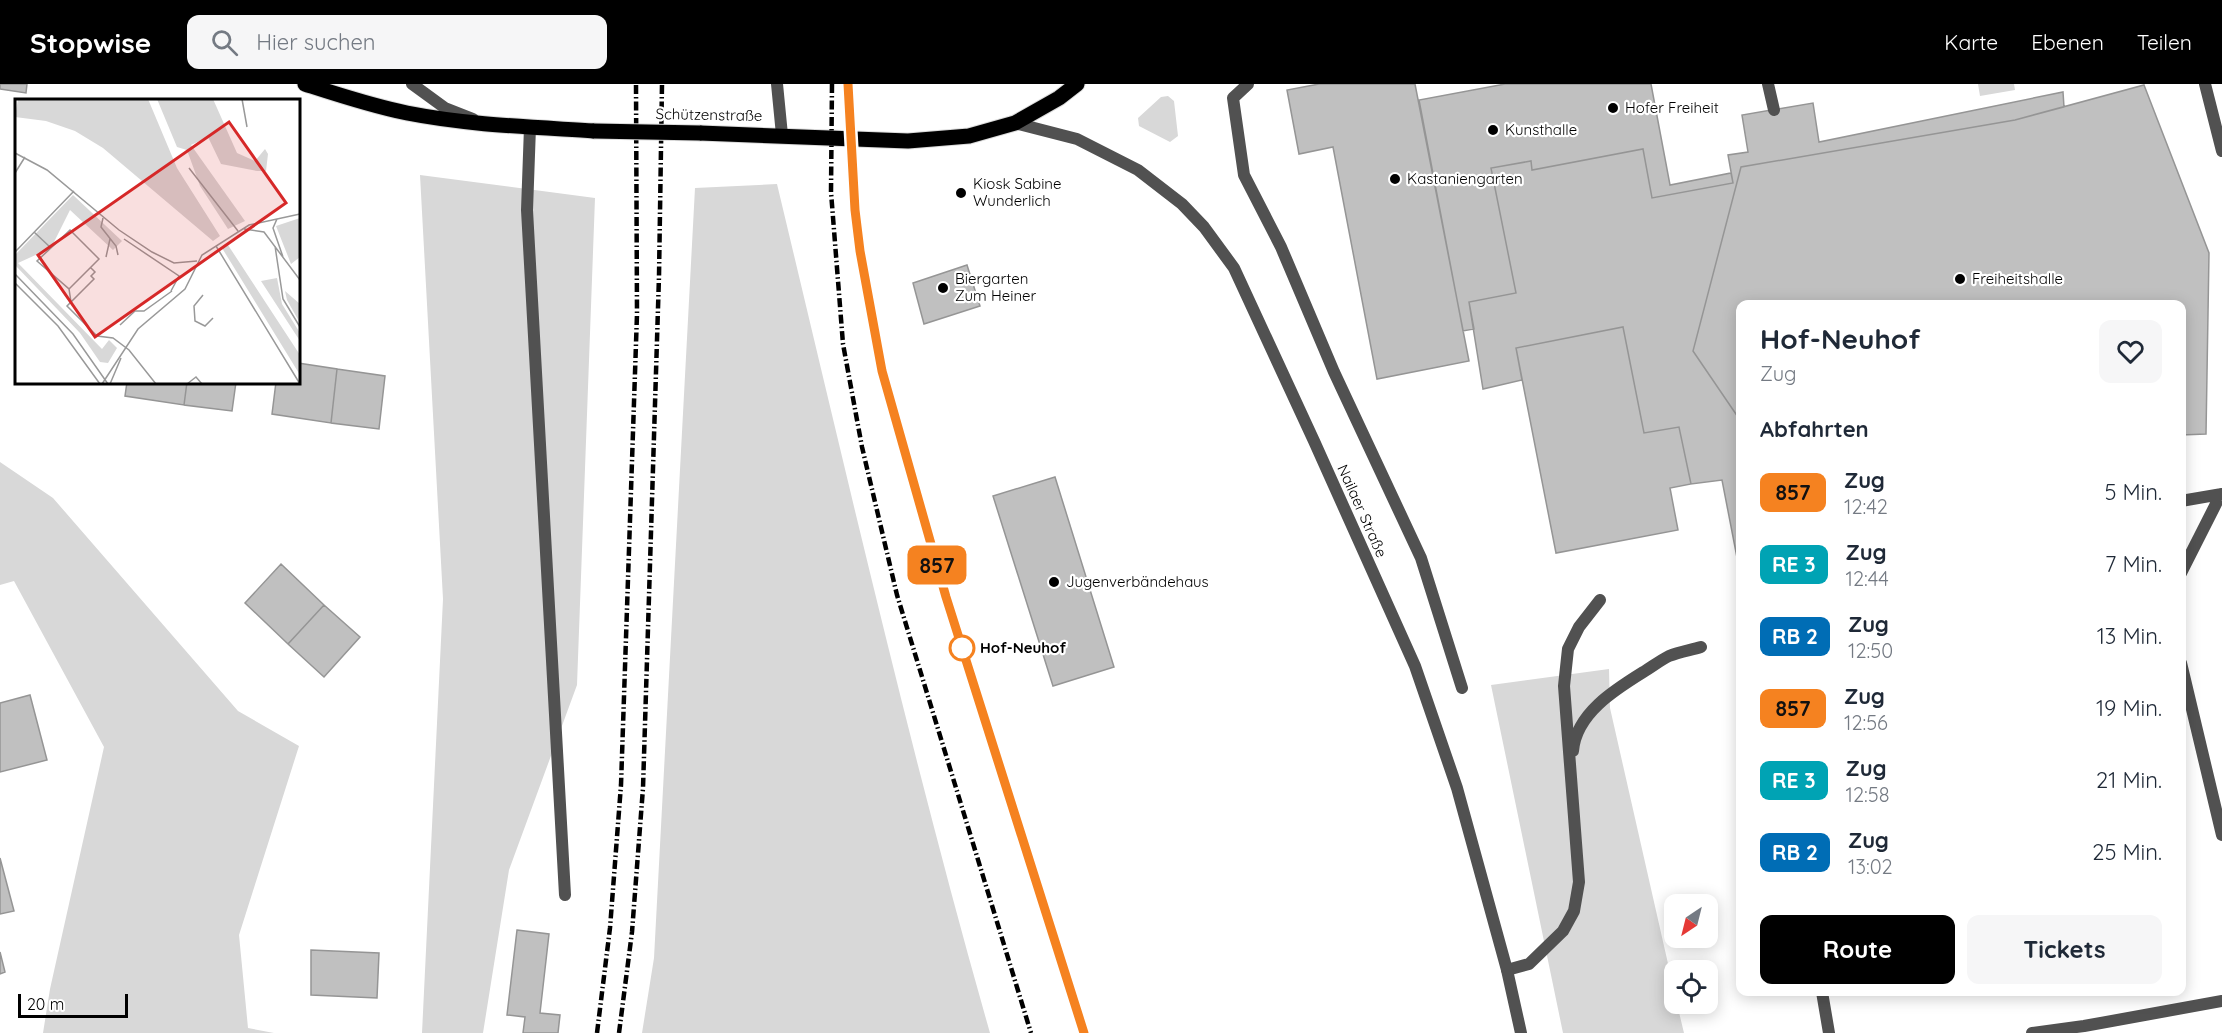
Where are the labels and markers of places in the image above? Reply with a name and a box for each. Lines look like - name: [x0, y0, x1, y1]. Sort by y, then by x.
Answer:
- place label: Hofer Freiheit: [1625, 98, 1719, 117]
- marker: Hofer Freiheit: [1606, 101, 1620, 115]
- place label: Kunsthalle: [1505, 120, 1577, 139]
- marker: Kunsthalle: [1486, 123, 1500, 137]
- place label: Kastaniengarten: [1407, 169, 1523, 188]
- marker: Kastaniengarten: [1388, 172, 1402, 186]
- place label: Kiosk Sabine Wunderlich: [973, 174, 1062, 210]
- marker: Kiosk Sabine Wunderlich: [954, 186, 968, 200]
- place label: Biergarten Zum Heiner: [955, 269, 1037, 305]
- place label: Freiheitshalle: [1972, 269, 2063, 288]
- marker: Freiheitshalle: [1953, 272, 1967, 286]
- marker: Biergarten Zum Heiner: [936, 281, 950, 295]
- place label: Jugenverbändehaus: [1066, 572, 1209, 591]
- marker: Jugenverbändehaus: [1047, 575, 1061, 589]
- marker: Hof-Neuhof: [949, 635, 975, 661]
- place label: Hof-Neuhof: [980, 638, 1066, 657]

